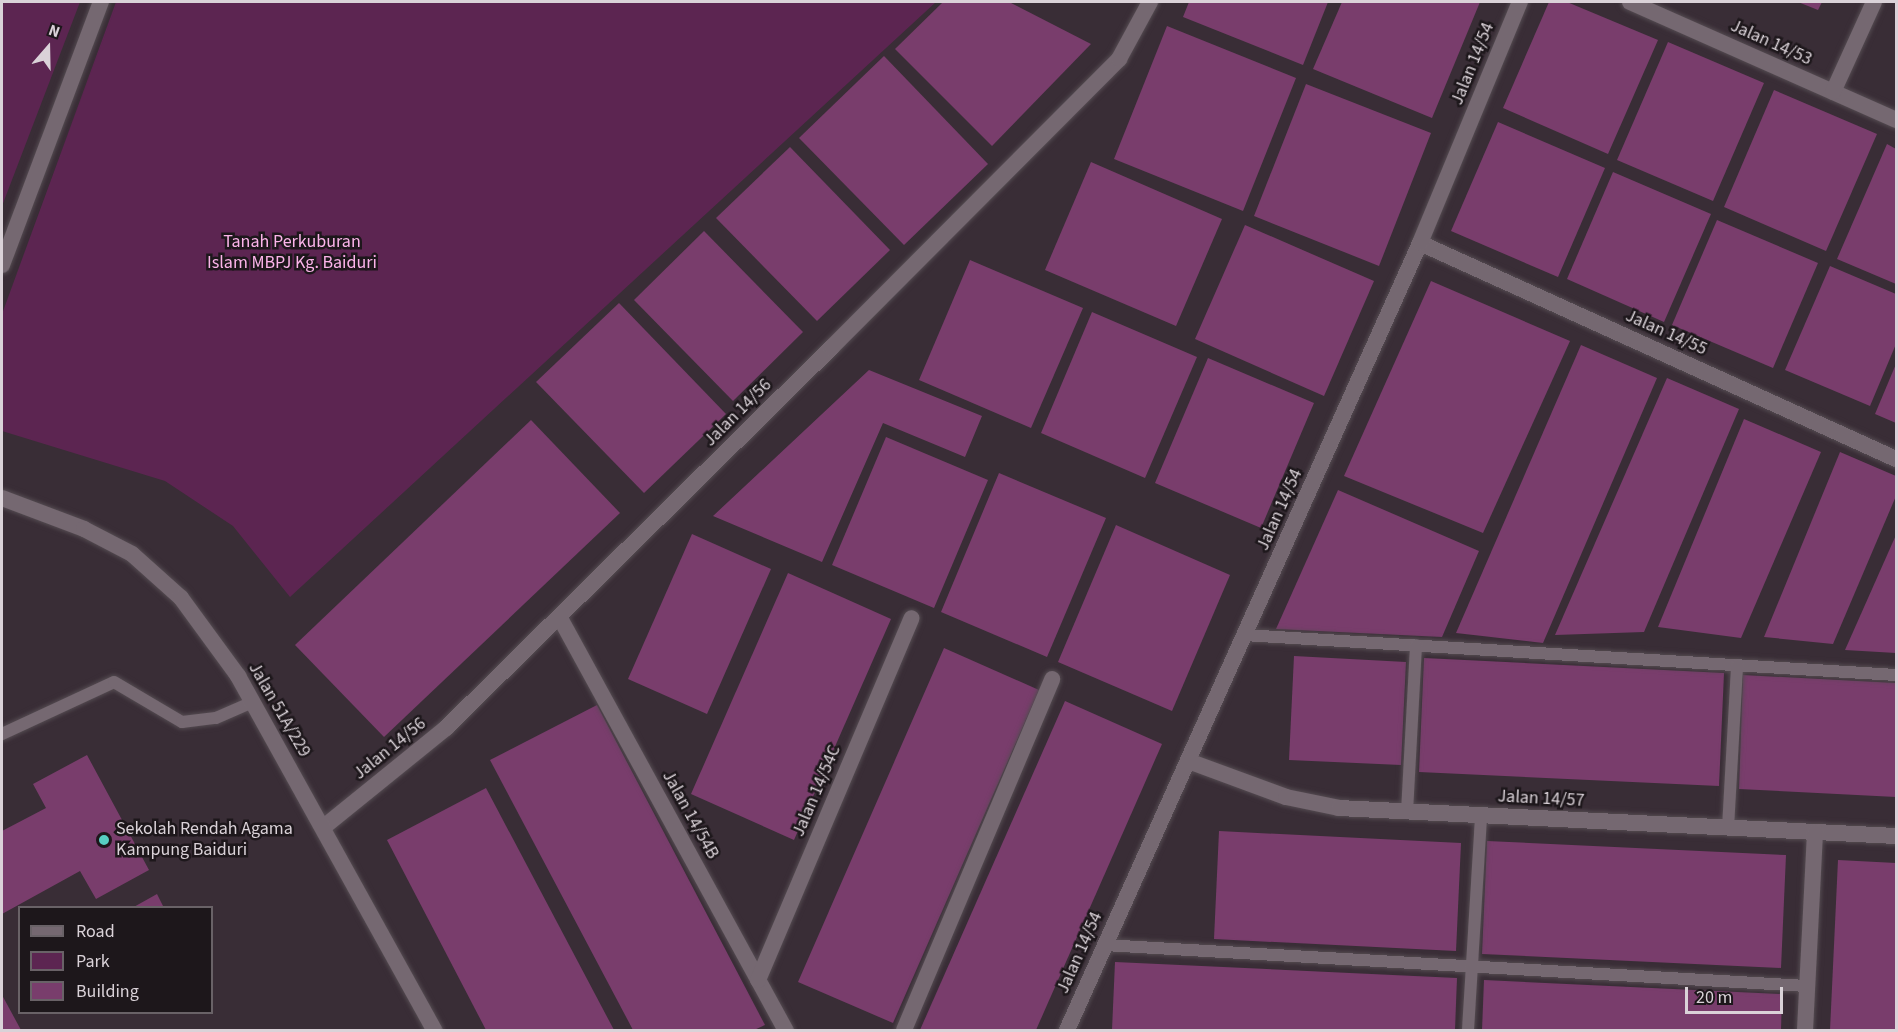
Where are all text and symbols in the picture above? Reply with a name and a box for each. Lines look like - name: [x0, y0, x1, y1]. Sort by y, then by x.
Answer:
- street label: Jalan 14/53: [1727, 15, 1815, 71]
- north arrow: [18, 18, 78, 78]
- text: N: [45, 19, 63, 43]
- street label: Jalan 14/54: [1447, 20, 1499, 108]
- park label: Tanah Perkuburan Islam MBPJ Kg. Baiduri: [207, 232, 377, 274]
- street label: Jalan 14/55: [1622, 305, 1710, 361]
- street label: Jalan 14/56: [700, 375, 776, 451]
- street label: Jalan 14/54: [1252, 466, 1308, 554]
- street label: Jalan 51A/229: [243, 659, 315, 761]
- street label: Jalan 14/56: [349, 713, 431, 785]
- street label: Jalan 14/54C: [788, 742, 846, 840]
- street label: Jalan 14/54B: [657, 767, 723, 863]
- street label: Jalan 14/57: [1497, 786, 1585, 812]
- place label: Sekolah Rendah Agama Kampung Baiduri: [116, 819, 293, 862]
- marker: Sekolah Rendah Agama Kampung Baiduri: [97, 833, 111, 847]
- legend: [18, 906, 213, 1014]
- street label: Jalan 14/54: [1052, 909, 1108, 997]
- text: Road: [76, 919, 115, 944]
- text: Park: [76, 949, 110, 974]
- scale bar: [1688, 975, 1786, 1013]
- text: Building: [76, 979, 139, 1004]
- text: 20 m: [1696, 985, 1732, 1010]

